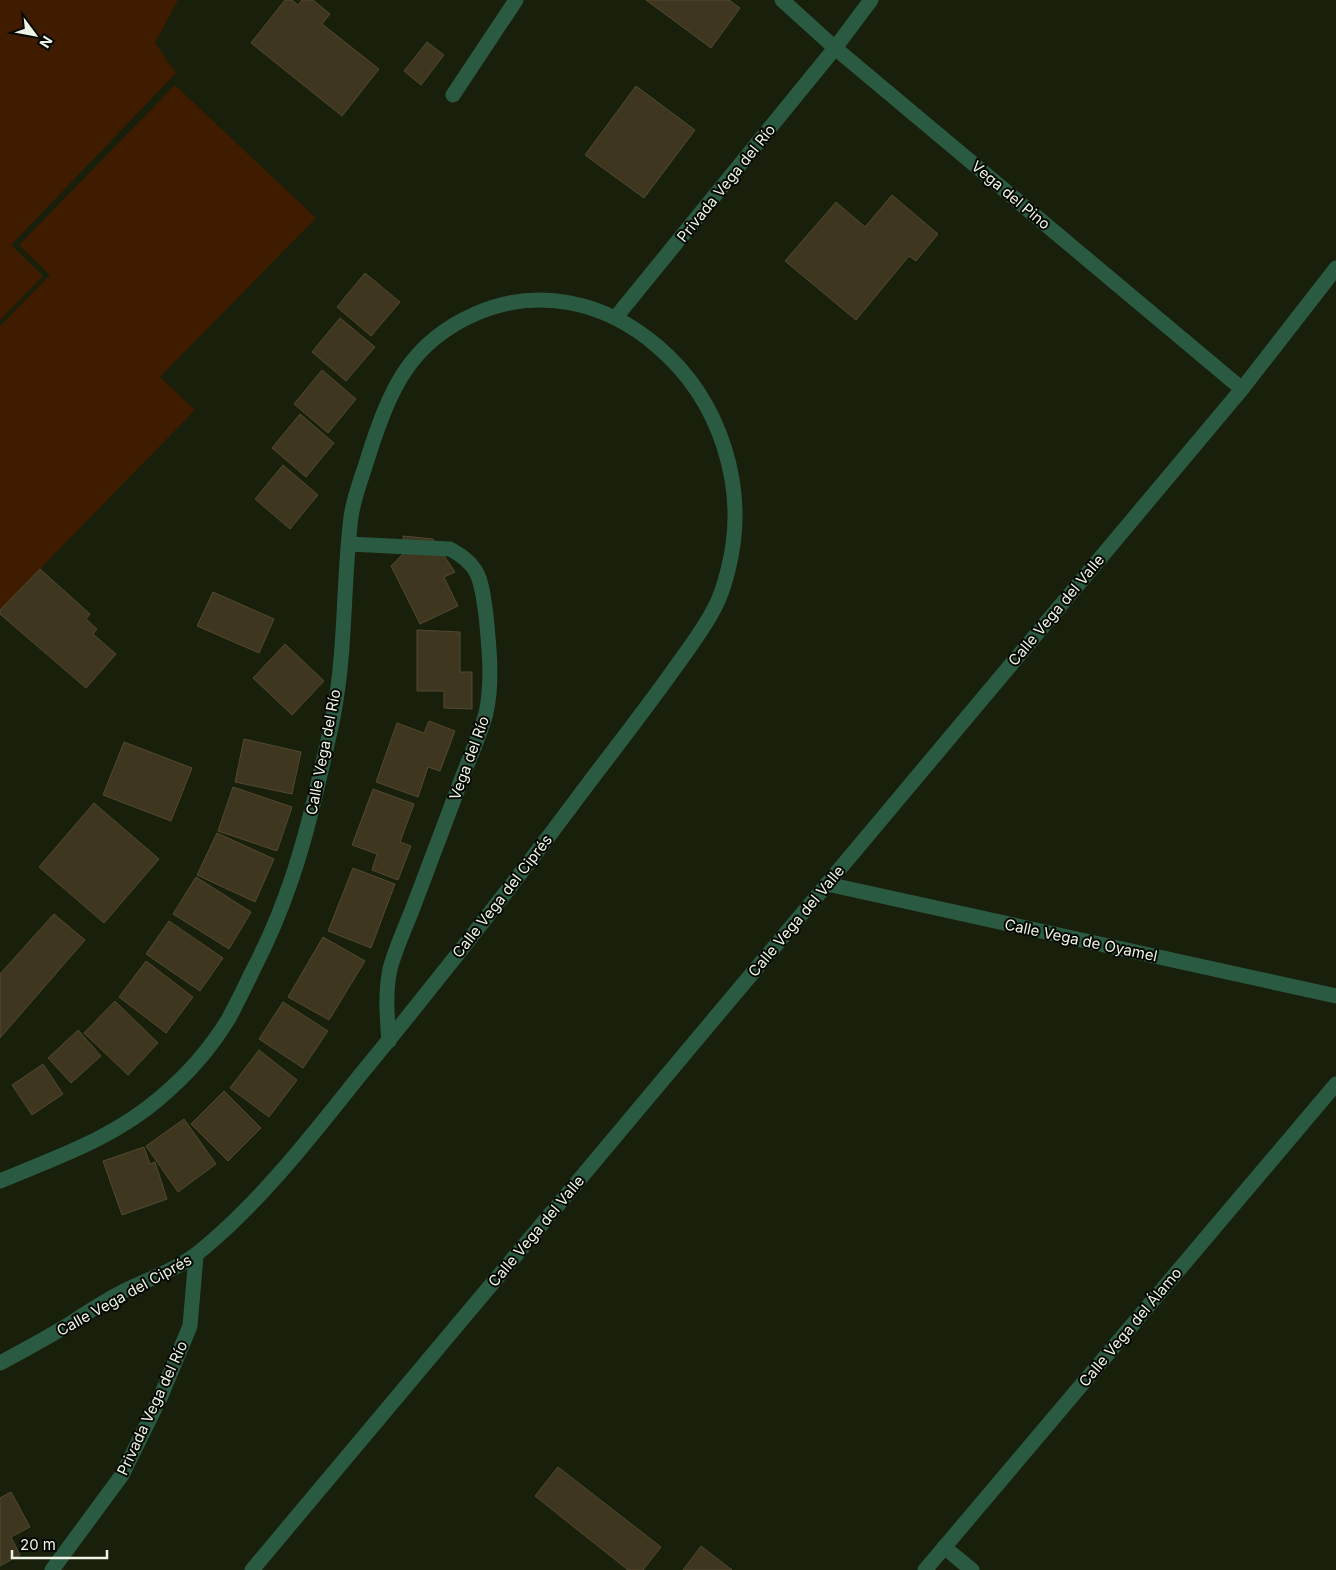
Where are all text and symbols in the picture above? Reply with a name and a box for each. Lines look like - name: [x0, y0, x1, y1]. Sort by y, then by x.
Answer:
- north arrow: [10, 10, 60, 60]
- text: N: [36, 33, 56, 51]
- street label: Privada Vega del Río: [673, 120, 779, 246]
- street label: Vega del Pino: [968, 157, 1054, 233]
- street label: Calle Vega del Valle: [1004, 550, 1108, 670]
- street label: Calle Vega del Río: [301, 687, 345, 817]
- street label: Vega del Río: [445, 713, 493, 803]
- street label: Calle Vega del Ciprés: [448, 830, 556, 962]
- street label: Calle Vega del Valle: [744, 861, 848, 981]
- street label: Calle Vega de Oyamel: [1003, 915, 1159, 965]
- street label: Calle Vega del Valle: [484, 1171, 588, 1291]
- street label: Calle Vega del Ciprés: [53, 1250, 195, 1340]
- street label: Calle Vega del Álamo: [1074, 1263, 1186, 1391]
- street label: Privada Vega del Río: [113, 1338, 191, 1478]
- scale bar: [12, 1528, 108, 1560]
- text: 20 m: [20, 1535, 56, 1554]

